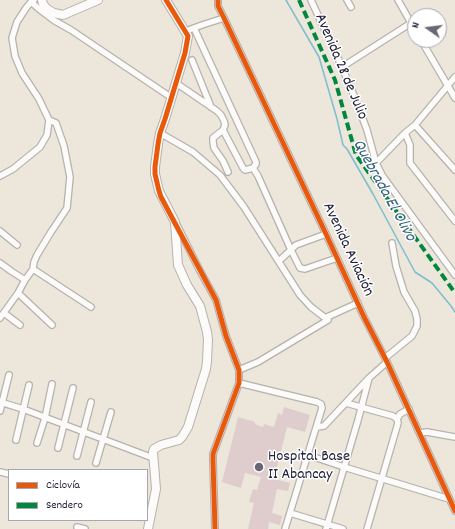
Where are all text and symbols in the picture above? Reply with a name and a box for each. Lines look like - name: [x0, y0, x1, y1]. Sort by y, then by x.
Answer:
- north arrow: [407, 8, 447, 48]
- street label: Avenida 28 de Julio: [309, 11, 371, 123]
- text: N: [408, 21, 425, 30]
- water label: Quebrada El Olivo: [347, 136, 419, 246]
- street label: Avenida Aviación: [317, 200, 377, 300]
- place label: Hospital Base II Abancay: [268, 448, 350, 486]
- marker: Hospital Base II Abancay: [253, 461, 265, 473]
- legend: [8, 469, 148, 521]
- text: Ciclovía: [46, 477, 80, 494]
- text: Sendero: [46, 497, 83, 514]

